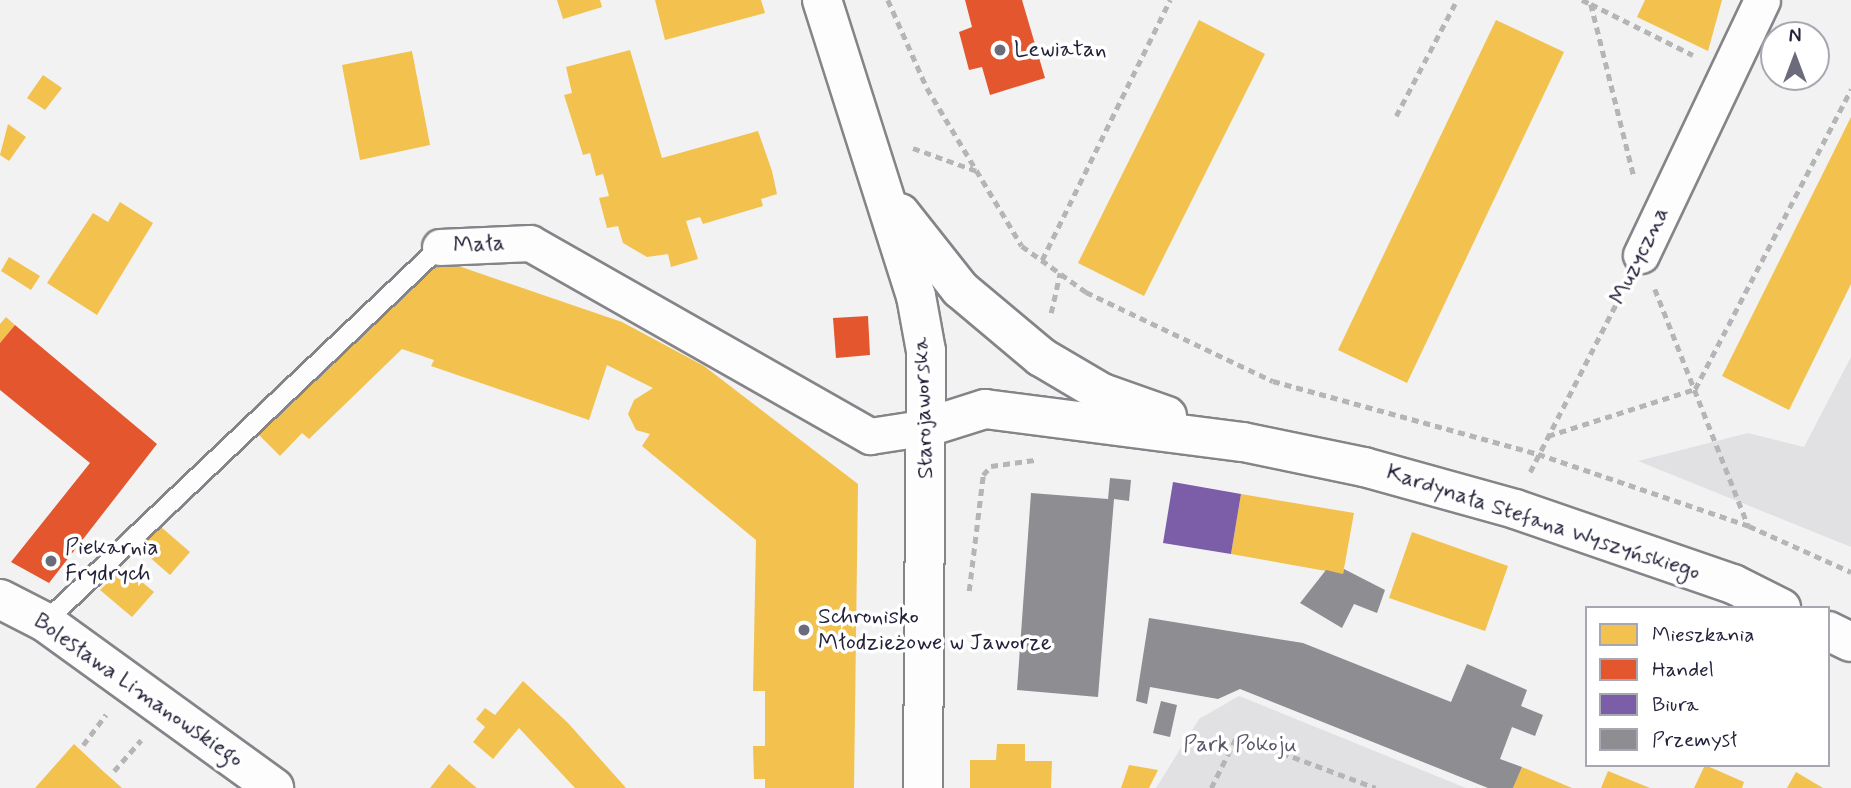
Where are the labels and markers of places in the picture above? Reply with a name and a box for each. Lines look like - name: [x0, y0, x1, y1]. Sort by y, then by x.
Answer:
- place label: Lewiatan: [1014, 36, 1107, 64]
- marker: Lewiatan: [992, 42, 1008, 58]
- place label: Piekarnia Frydrych: [65, 534, 158, 588]
- marker: Piekarnia Frydrych: [43, 553, 59, 569]
- place label: Schronisko Młodzieżowe w Jaworze: [818, 603, 1053, 657]
- marker: Schronisko Młodzieżowe w Jaworze: [796, 622, 812, 638]

